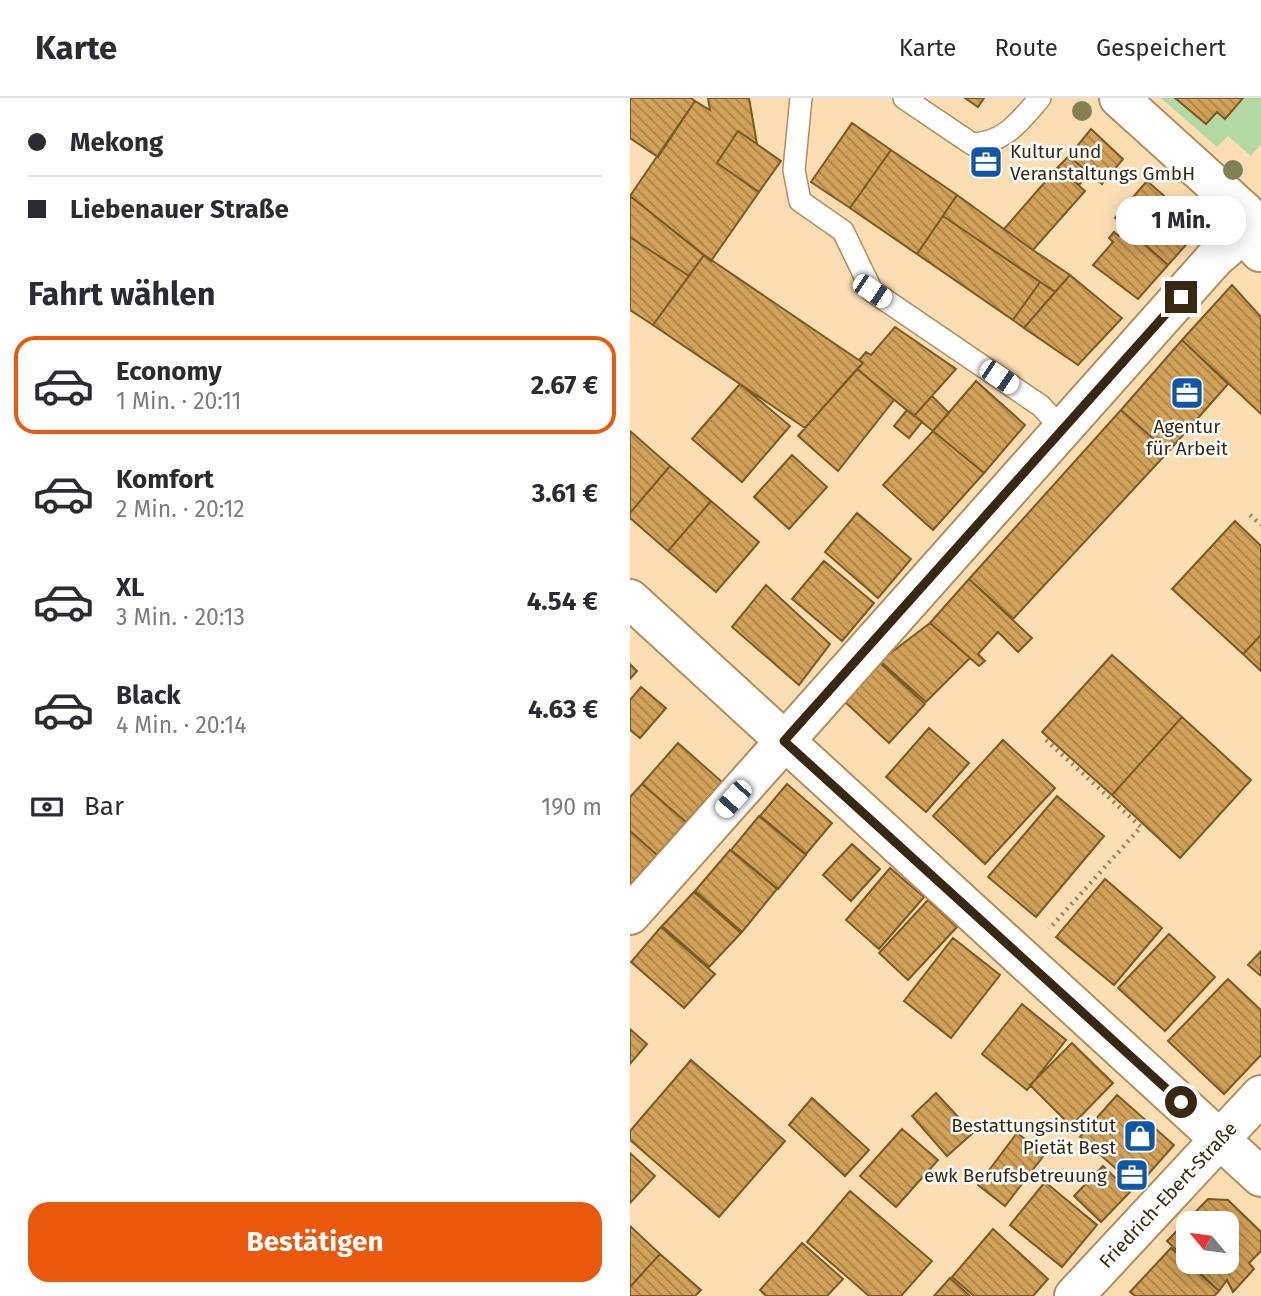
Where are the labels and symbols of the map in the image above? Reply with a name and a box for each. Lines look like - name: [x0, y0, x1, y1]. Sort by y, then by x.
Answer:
- place label: Kultur und Veranstaltungs GmbH: [1010, 140, 1195, 185]
- office icon: Kultur und Veranstaltungs GmbH: [967, 143, 1005, 181]
- callout: 1 Min.: [1116, 195, 1246, 244]
- car: [849, 271, 896, 311]
- route end: [1165, 281, 1197, 313]
- car: [976, 357, 1023, 397]
- office icon: Agentur für Arbeit: [1168, 374, 1206, 412]
- place label: Agentur für Arbeit: [1146, 415, 1228, 460]
- car: [712, 776, 755, 822]
- route start: [1165, 1086, 1197, 1118]
- place label: Bestattungsinstitut Pietät Best: [951, 1114, 1116, 1159]
- street label: Friedrich-Ebert-Straße: [1094, 1117, 1242, 1273]
- shop icon: Bestattungsinstitut Pietät Best: [1121, 1117, 1159, 1155]
- office icon: ewk Berufsbetreuung: [1113, 1156, 1151, 1194]
- place label: ewk Berufsbetreuung: [924, 1164, 1107, 1187]
- north arrow: [1176, 1211, 1239, 1274]

